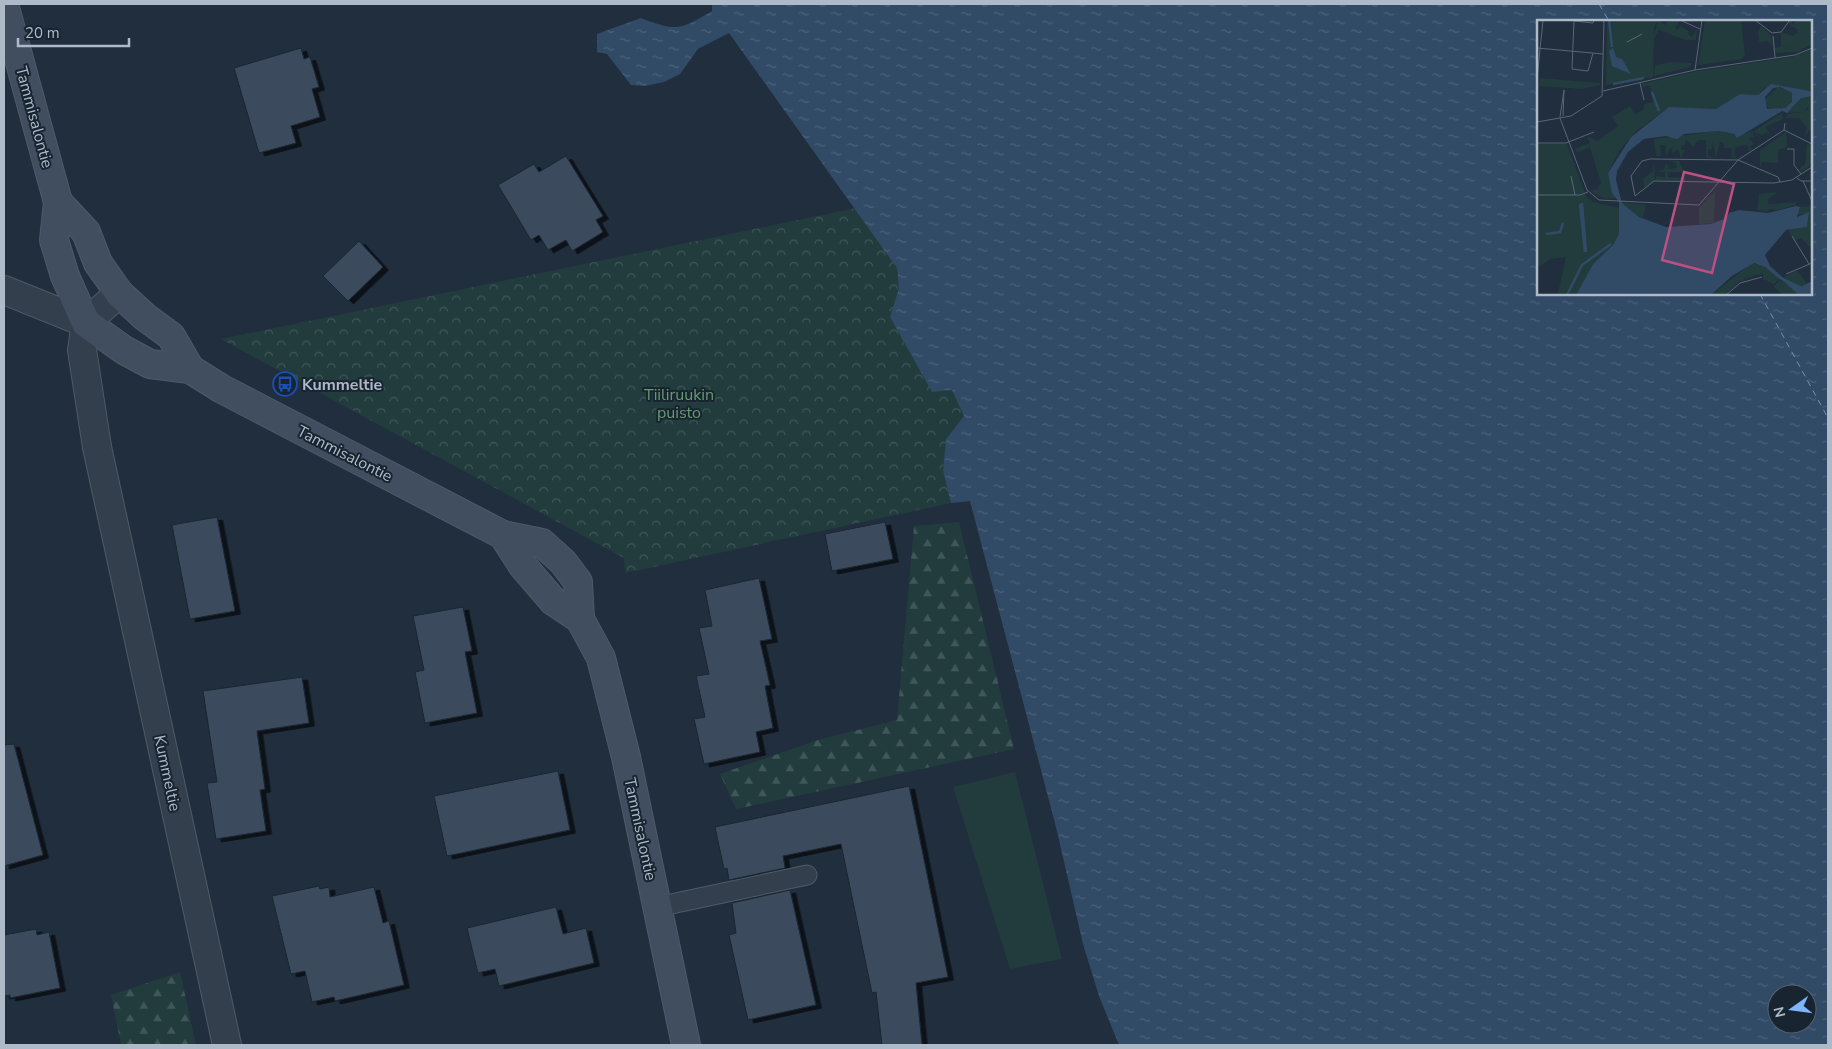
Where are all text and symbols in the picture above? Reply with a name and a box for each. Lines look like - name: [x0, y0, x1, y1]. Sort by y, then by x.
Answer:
- scale bar: [18, 15, 129, 47]
- inset map: [1537, 20, 1812, 295]
- text: 20 m: [25, 23, 60, 43]
- street label: Tammisalontie: [10, 64, 58, 171]
- bus stop icon: Kummeltie: [272, 371, 298, 397]
- place label: Kummeltie: [302, 374, 383, 396]
- park label: Tiiliruukin puisto: [644, 384, 714, 424]
- street label: Tammisalontie: [293, 420, 396, 487]
- street label: Kummeltie: [148, 733, 186, 813]
- street label: Tammisalontie: [618, 776, 662, 883]
- north arrow: [1767, 984, 1817, 1034]
- text: N: [1769, 1005, 1790, 1019]

